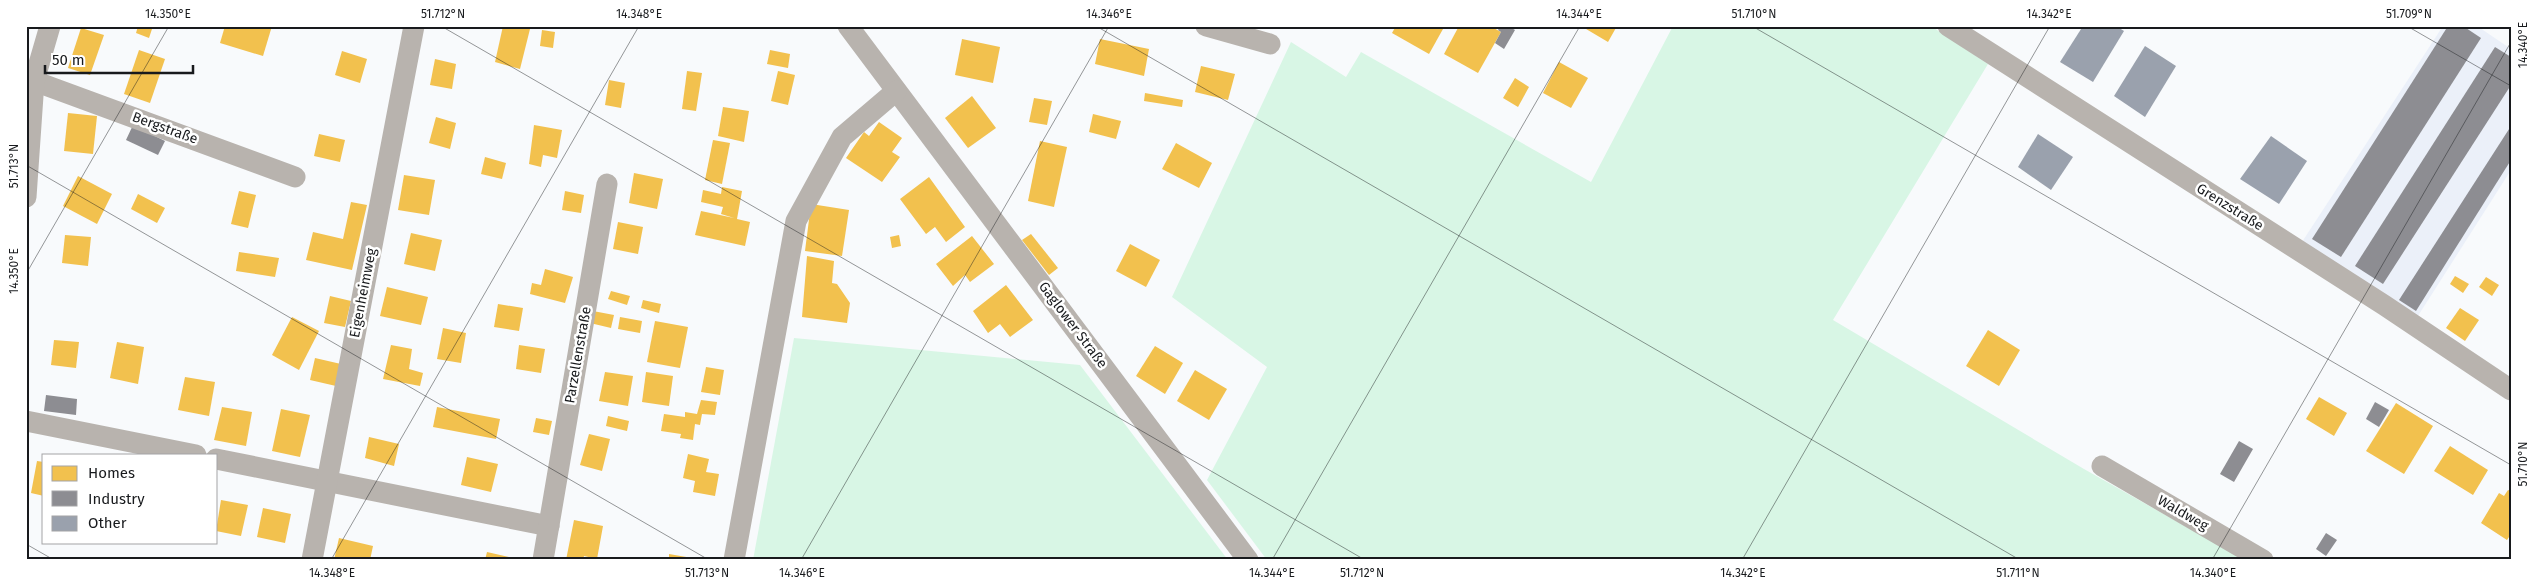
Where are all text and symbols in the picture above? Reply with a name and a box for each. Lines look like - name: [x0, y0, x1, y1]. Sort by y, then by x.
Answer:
- text: 14.350°E: [145, 7, 191, 21]
- text: 51.712°N: [421, 7, 465, 21]
- text: 14.348°E: [616, 7, 662, 21]
- text: 14.346°E: [1086, 7, 1132, 21]
- text: 14.344°E: [1556, 7, 1602, 21]
- text: 51.710°N: [1732, 7, 1776, 21]
- text: 14.342°E: [2026, 7, 2072, 21]
- text: 51.709°N: [2386, 7, 2432, 21]
- text: 14.340°E: [2516, 22, 2530, 68]
- scale bar: [45, 42, 192, 74]
- text: 50 m: [52, 51, 85, 69]
- street label: Bergstraße: [130, 108, 200, 148]
- text: 51.713°N: [7, 144, 21, 188]
- street label: Grenzstraße: [2193, 180, 2267, 234]
- street label: Eigenheimweg: [346, 246, 380, 339]
- text: 14.350°E: [7, 248, 21, 294]
- street label: Gaglower Straße: [1035, 278, 1111, 372]
- street label: Parzellenstraße: [561, 305, 595, 405]
- text: 51.710°N: [2516, 442, 2530, 486]
- legend: [42, 454, 218, 544]
- text: Homes: [88, 464, 135, 482]
- text: Industry: [88, 490, 145, 508]
- street label: Waldweg: [2155, 492, 2212, 535]
- text: Other: [88, 514, 127, 532]
- text: 14.348°E: [309, 566, 355, 580]
- text: 51.713°N: [685, 566, 729, 580]
- text: 14.346°E: [779, 566, 825, 580]
- text: 14.344°E: [1249, 566, 1295, 580]
- text: 51.712°N: [1340, 566, 1384, 580]
- text: 14.342°E: [1720, 566, 1766, 580]
- text: 51.711°N: [1996, 566, 2040, 580]
- text: 14.340°E: [2190, 566, 2236, 580]

